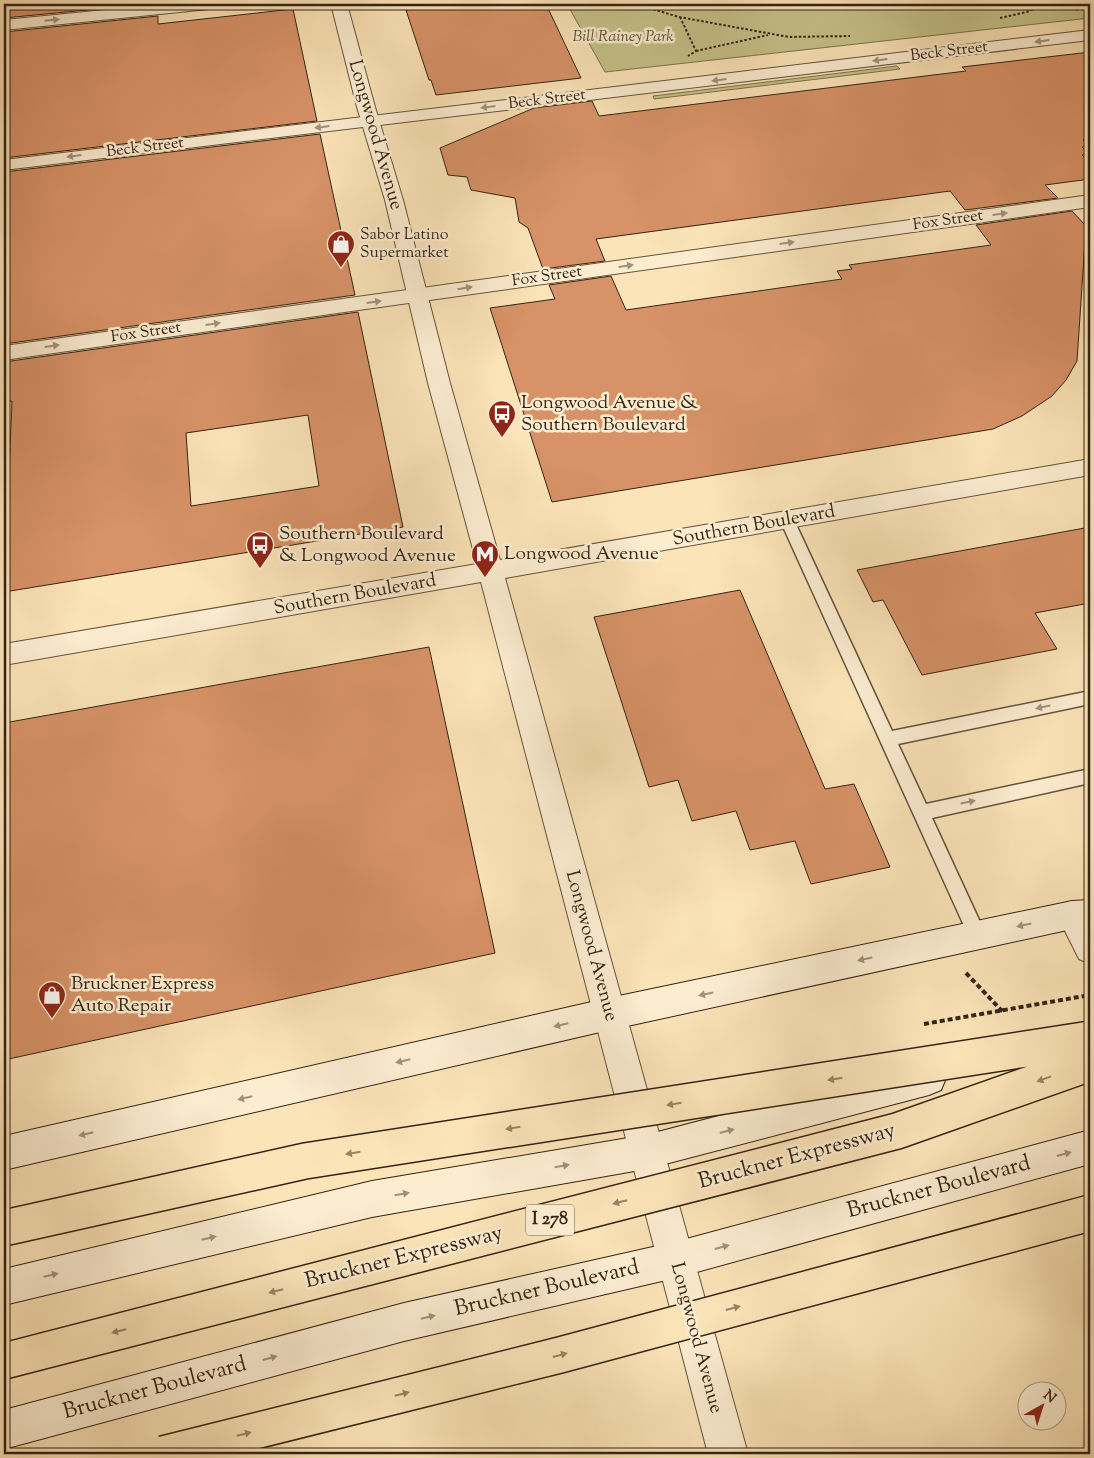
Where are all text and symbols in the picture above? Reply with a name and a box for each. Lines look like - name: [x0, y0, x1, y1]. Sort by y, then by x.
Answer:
- one-way arrow: [45, 16, 61, 24]
- park label: Bill Rainey Park: [572, 26, 674, 49]
- street label: Beck Street: [909, 36, 990, 68]
- one-way arrow: [1034, 37, 1050, 45]
- one-way arrow: [872, 56, 888, 64]
- street label: Longwood Avenue: [341, 57, 409, 213]
- one-way arrow: [711, 76, 727, 84]
- street label: Beck Street: [507, 84, 588, 116]
- one-way arrow: [480, 103, 496, 111]
- one-way arrow: [314, 123, 330, 131]
- street label: Beck Street: [105, 132, 186, 164]
- one-way arrow: [65, 153, 81, 161]
- street label: Fox Street: [911, 205, 985, 237]
- one-way arrow: [992, 209, 1008, 217]
- place label: Sabor Latino Supermarket: [360, 224, 449, 265]
- shop icon: Sabor Latino Supermarket: [326, 229, 356, 268]
- one-way arrow: [780, 239, 796, 247]
- street label: Fox Street: [510, 261, 584, 293]
- one-way arrow: [619, 261, 635, 269]
- one-way arrow: [458, 284, 474, 292]
- one-way arrow: [366, 297, 382, 305]
- street label: Fox Street: [109, 317, 183, 349]
- one-way arrow: [205, 320, 221, 328]
- one-way arrow: [44, 342, 60, 350]
- place label: Longwood Avenue & Southern Boulevard: [521, 390, 698, 439]
- bus stop icon: Longwood Avenue & Southern Boulevard: [487, 399, 517, 438]
- street label: Southern Boulevard: [671, 498, 838, 554]
- place label: Southern Boulevard & Longwood Avenue: [279, 521, 456, 570]
- bus stop icon: Southern Boulevard & Longwood Avenue: [245, 530, 275, 569]
- metro station icon: Longwood Avenue: [470, 539, 500, 578]
- place label: Longwood Avenue: [504, 541, 659, 568]
- street label: Southern Boulevard: [272, 567, 439, 623]
- one-way arrow: [1034, 703, 1050, 711]
- one-way arrow: [960, 798, 976, 806]
- street label: Longwood Avenue: [558, 868, 624, 1024]
- one-way arrow: [1016, 921, 1031, 929]
- one-way arrow: [856, 955, 872, 963]
- place label: Bruckner Express Auto Repair: [71, 971, 214, 1020]
- shop icon: Bruckner Express Auto Repair: [37, 980, 67, 1019]
- one-way arrow: [698, 990, 714, 998]
- one-way arrow: [554, 1021, 569, 1029]
- one-way arrow: [396, 1057, 411, 1065]
- one-way arrow: [826, 1075, 842, 1083]
- one-way arrow: [1037, 1076, 1052, 1083]
- one-way arrow: [237, 1094, 252, 1102]
- one-way arrow: [666, 1100, 682, 1108]
- street label: Bruckner Expressway: [695, 1115, 899, 1199]
- one-way arrow: [505, 1125, 521, 1133]
- one-way arrow: [720, 1126, 735, 1134]
- one-way arrow: [79, 1130, 94, 1138]
- street label: Bruckner Boulevard: [844, 1148, 1034, 1228]
- one-way arrow: [1057, 1149, 1072, 1157]
- one-way arrow: [344, 1150, 360, 1158]
- one-way arrow: [554, 1162, 570, 1170]
- one-way arrow: [394, 1189, 410, 1197]
- one-way arrow: [612, 1199, 627, 1207]
- road number: I 278: [526, 1204, 574, 1236]
- street label: Bruckner Expressway: [302, 1218, 506, 1298]
- one-way arrow: [202, 1234, 217, 1242]
- one-way arrow: [714, 1243, 729, 1251]
- street label: Bruckner Boulevard: [451, 1252, 643, 1326]
- street label: Longwood Avenue: [663, 1260, 729, 1416]
- one-way arrow: [44, 1271, 59, 1279]
- one-way arrow: [268, 1287, 284, 1295]
- one-way arrow: [726, 1304, 741, 1312]
- one-way arrow: [420, 1313, 435, 1321]
- one-way arrow: [111, 1327, 126, 1335]
- street label: Bruckner Boulevard: [60, 1349, 250, 1429]
- one-way arrow: [552, 1350, 567, 1358]
- one-way arrow: [263, 1354, 278, 1362]
- north arrow: [1016, 1380, 1066, 1430]
- text: N: [1038, 1386, 1060, 1409]
- one-way arrow: [395, 1390, 410, 1398]
- one-way arrow: [237, 1430, 252, 1438]

